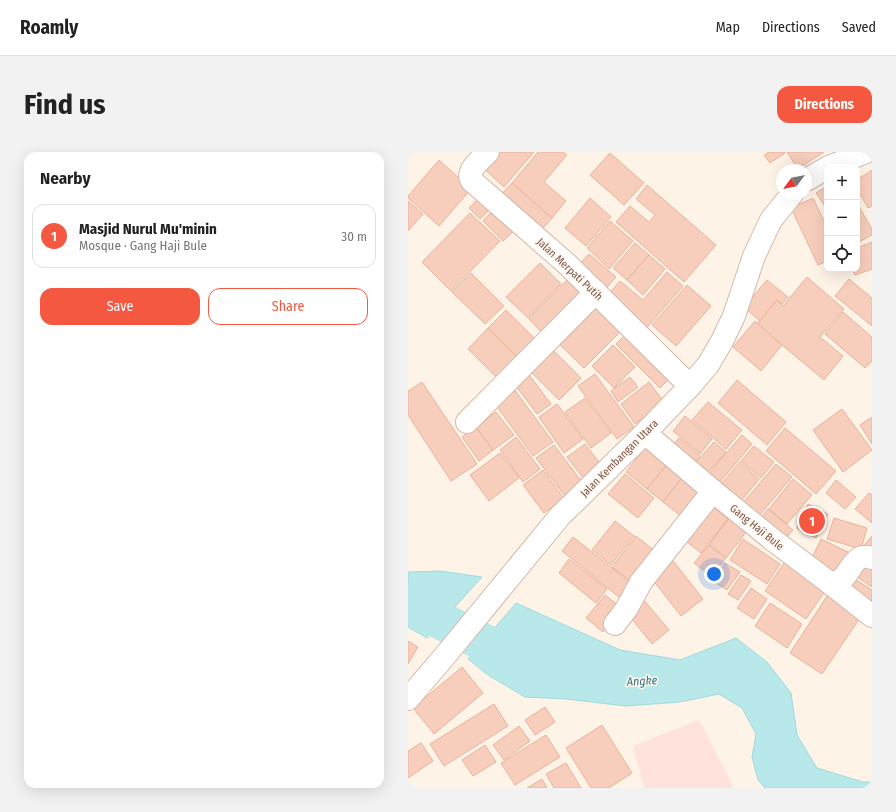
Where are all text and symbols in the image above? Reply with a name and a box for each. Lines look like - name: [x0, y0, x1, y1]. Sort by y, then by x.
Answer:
- text: Roamly: [20, 16, 78, 39]
- text: Map: [716, 19, 740, 36]
- text: Directions: [762, 19, 820, 36]
- text: Saved: [842, 19, 876, 36]
- button: Directions: [777, 86, 872, 123]
- text: Find us: [24, 88, 106, 121]
- north arrow: [776, 164, 812, 200]
- map controls: [824, 164, 860, 272]
- button: +: [824, 164, 860, 200]
- text: Nearby: [40, 168, 91, 189]
- button: −: [824, 200, 860, 236]
- text: Masjid Nurul Mu'minin: [79, 220, 217, 238]
- text: 1: [51, 229, 57, 244]
- text: 30 m: [341, 229, 367, 244]
- street label: Jalan Merpati Putih: [534, 235, 605, 303]
- button: locate: [824, 236, 860, 272]
- text: Mosque · Gang Haji Bule: [79, 238, 207, 253]
- button: Save: [40, 288, 200, 325]
- button: Share: [208, 288, 368, 325]
- street label: Jalan Kembangan Utara: [578, 417, 661, 500]
- street label: Gang Haji Bule: [727, 502, 786, 553]
- pin: 1: [799, 506, 825, 536]
- your location: [704, 564, 724, 584]
- water label: Angke: [625, 673, 658, 689]

